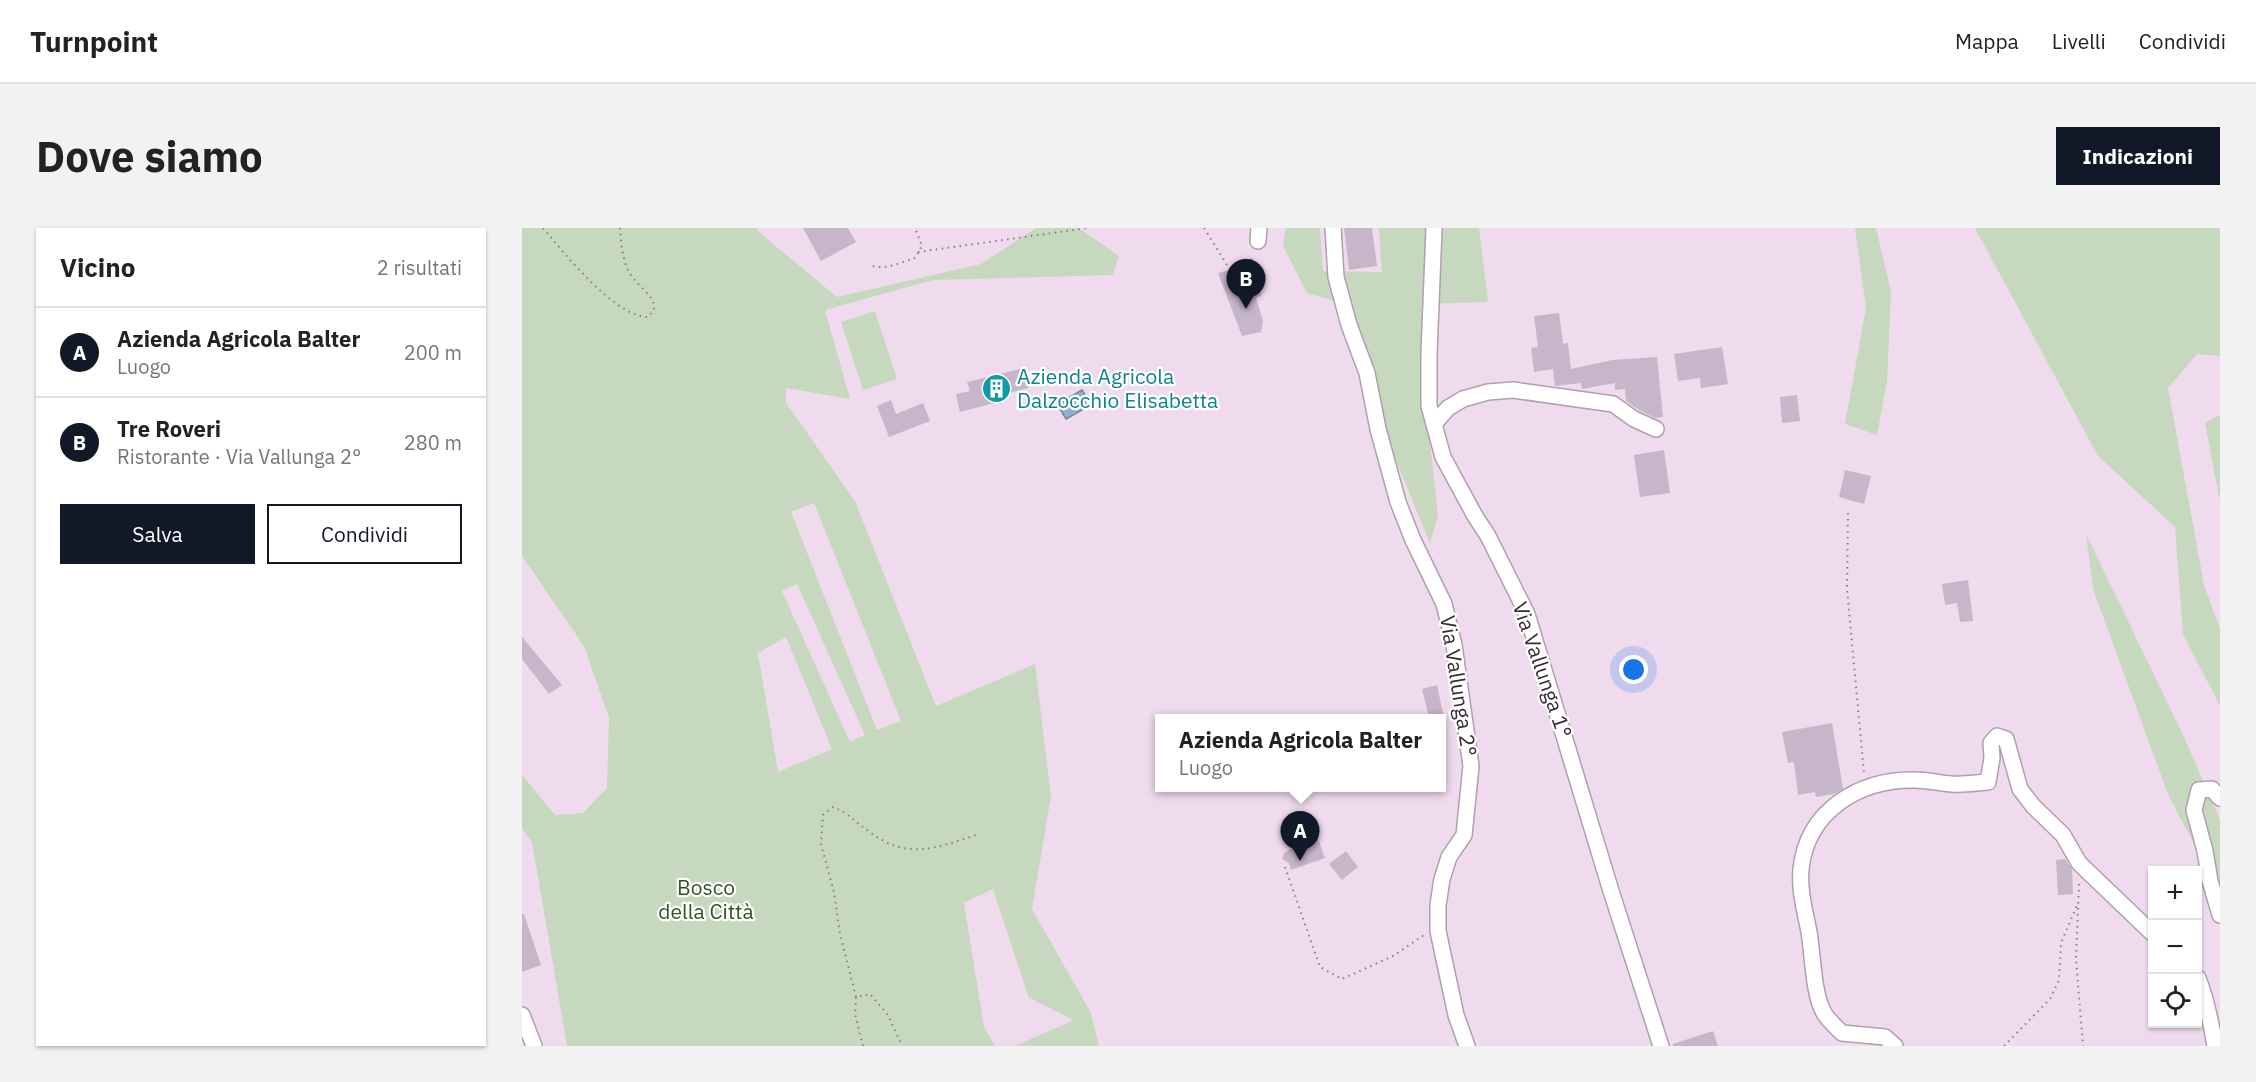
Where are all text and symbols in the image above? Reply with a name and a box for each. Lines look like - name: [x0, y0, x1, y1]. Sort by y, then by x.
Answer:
- text: Turnpoint: [30, 23, 158, 60]
- text: Mappa: [1955, 27, 2019, 55]
- text: Livelli: [2052, 27, 2106, 55]
- text: Condividi: [2139, 27, 2226, 55]
- button: Indicazioni: [2056, 127, 2220, 185]
- text: Dove siamo: [36, 129, 263, 184]
- text: Vicino: [60, 250, 135, 284]
- text: 2 risultati: [377, 254, 462, 281]
- pin: B: [1226, 260, 1266, 309]
- text: Azienda Agricola Balter: [117, 324, 360, 353]
- text: A: [73, 339, 86, 366]
- text: 200 m: [404, 339, 462, 366]
- text: Luogo: [117, 353, 171, 380]
- place label: Azienda Agricola Dalzocchio Elisabetta: [1017, 362, 1218, 414]
- building icon: Azienda Agricola Dalzocchio Elisabetta: [980, 373, 1012, 405]
- text: Tre Roveri: [117, 414, 221, 443]
- text: B: [73, 429, 86, 456]
- text: 280 m: [404, 429, 462, 456]
- text: Ristorante · Via Vallunga 2°: [117, 443, 361, 470]
- button: Salva: [60, 504, 255, 564]
- button: Condividi: [267, 504, 462, 564]
- street label: Via Vallunga 1°: [1507, 598, 1579, 742]
- street label: Via Vallunga 2°: [1434, 613, 1484, 758]
- your location: [1619, 655, 1648, 684]
- popup: [1155, 714, 1446, 792]
- text: Azienda Agricola Balter: [1179, 725, 1422, 754]
- text: Luogo: [1179, 754, 1233, 781]
- pin: A: [1280, 812, 1320, 861]
- map controls: [2148, 866, 2202, 1028]
- button: +: [2148, 866, 2202, 920]
- park label: Bosco della Città: [658, 873, 754, 925]
- button: −: [2148, 920, 2202, 974]
- button: locate: [2148, 974, 2202, 1028]

